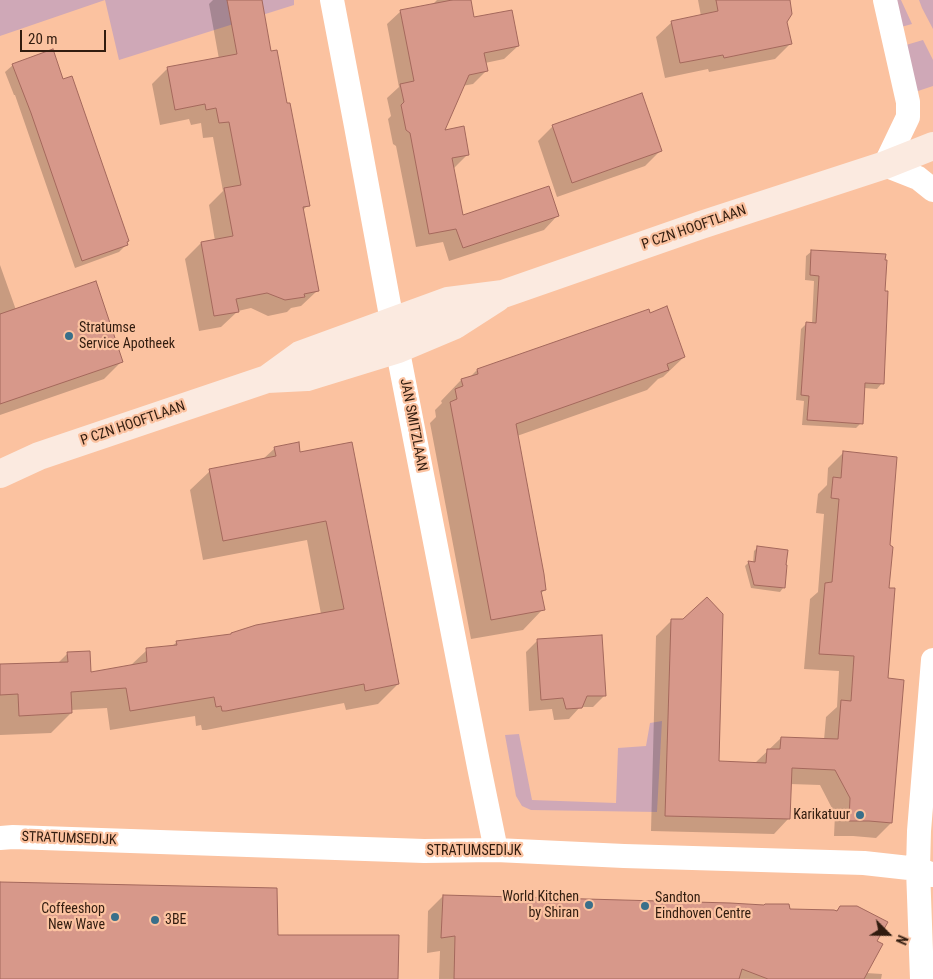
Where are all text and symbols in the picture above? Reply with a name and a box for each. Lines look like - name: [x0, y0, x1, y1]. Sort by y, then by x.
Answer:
- scale bar: [22, 20, 109, 52]
- text: 20 m: [28, 30, 58, 48]
- street label: P CZN HOOFTLAAN: [640, 202, 748, 254]
- place label: Stratumse Service Apotheek: [79, 320, 175, 352]
- marker: Stratumse Service Apotheek: [63, 330, 75, 342]
- street label: JAN SMITZLAAN: [396, 377, 430, 473]
- street label: P CZN HOOFTLAAN: [79, 398, 187, 450]
- place label: Karikatuur: [793, 807, 850, 823]
- marker: Karikatuur: [854, 809, 866, 821]
- street label: STRATUMSEDIJK: [21, 829, 117, 849]
- street label: STRATUMSEDIJK: [426, 843, 522, 859]
- place label: World Kitchen by Shiran: [502, 889, 579, 922]
- place label: Sandton Eindhoven Centre: [655, 890, 751, 922]
- marker: World Kitchen by Shiran: [583, 899, 595, 911]
- marker: Sandton Eindhoven Centre: [639, 900, 651, 912]
- place label: Coffeeshop New Wave: [41, 901, 105, 934]
- north arrow: [863, 909, 913, 959]
- marker: Coffeeshop New Wave: [109, 911, 121, 923]
- place label: 3BE: [165, 912, 187, 928]
- marker: 3BE: [149, 914, 161, 926]
- text: N: [893, 933, 911, 947]

